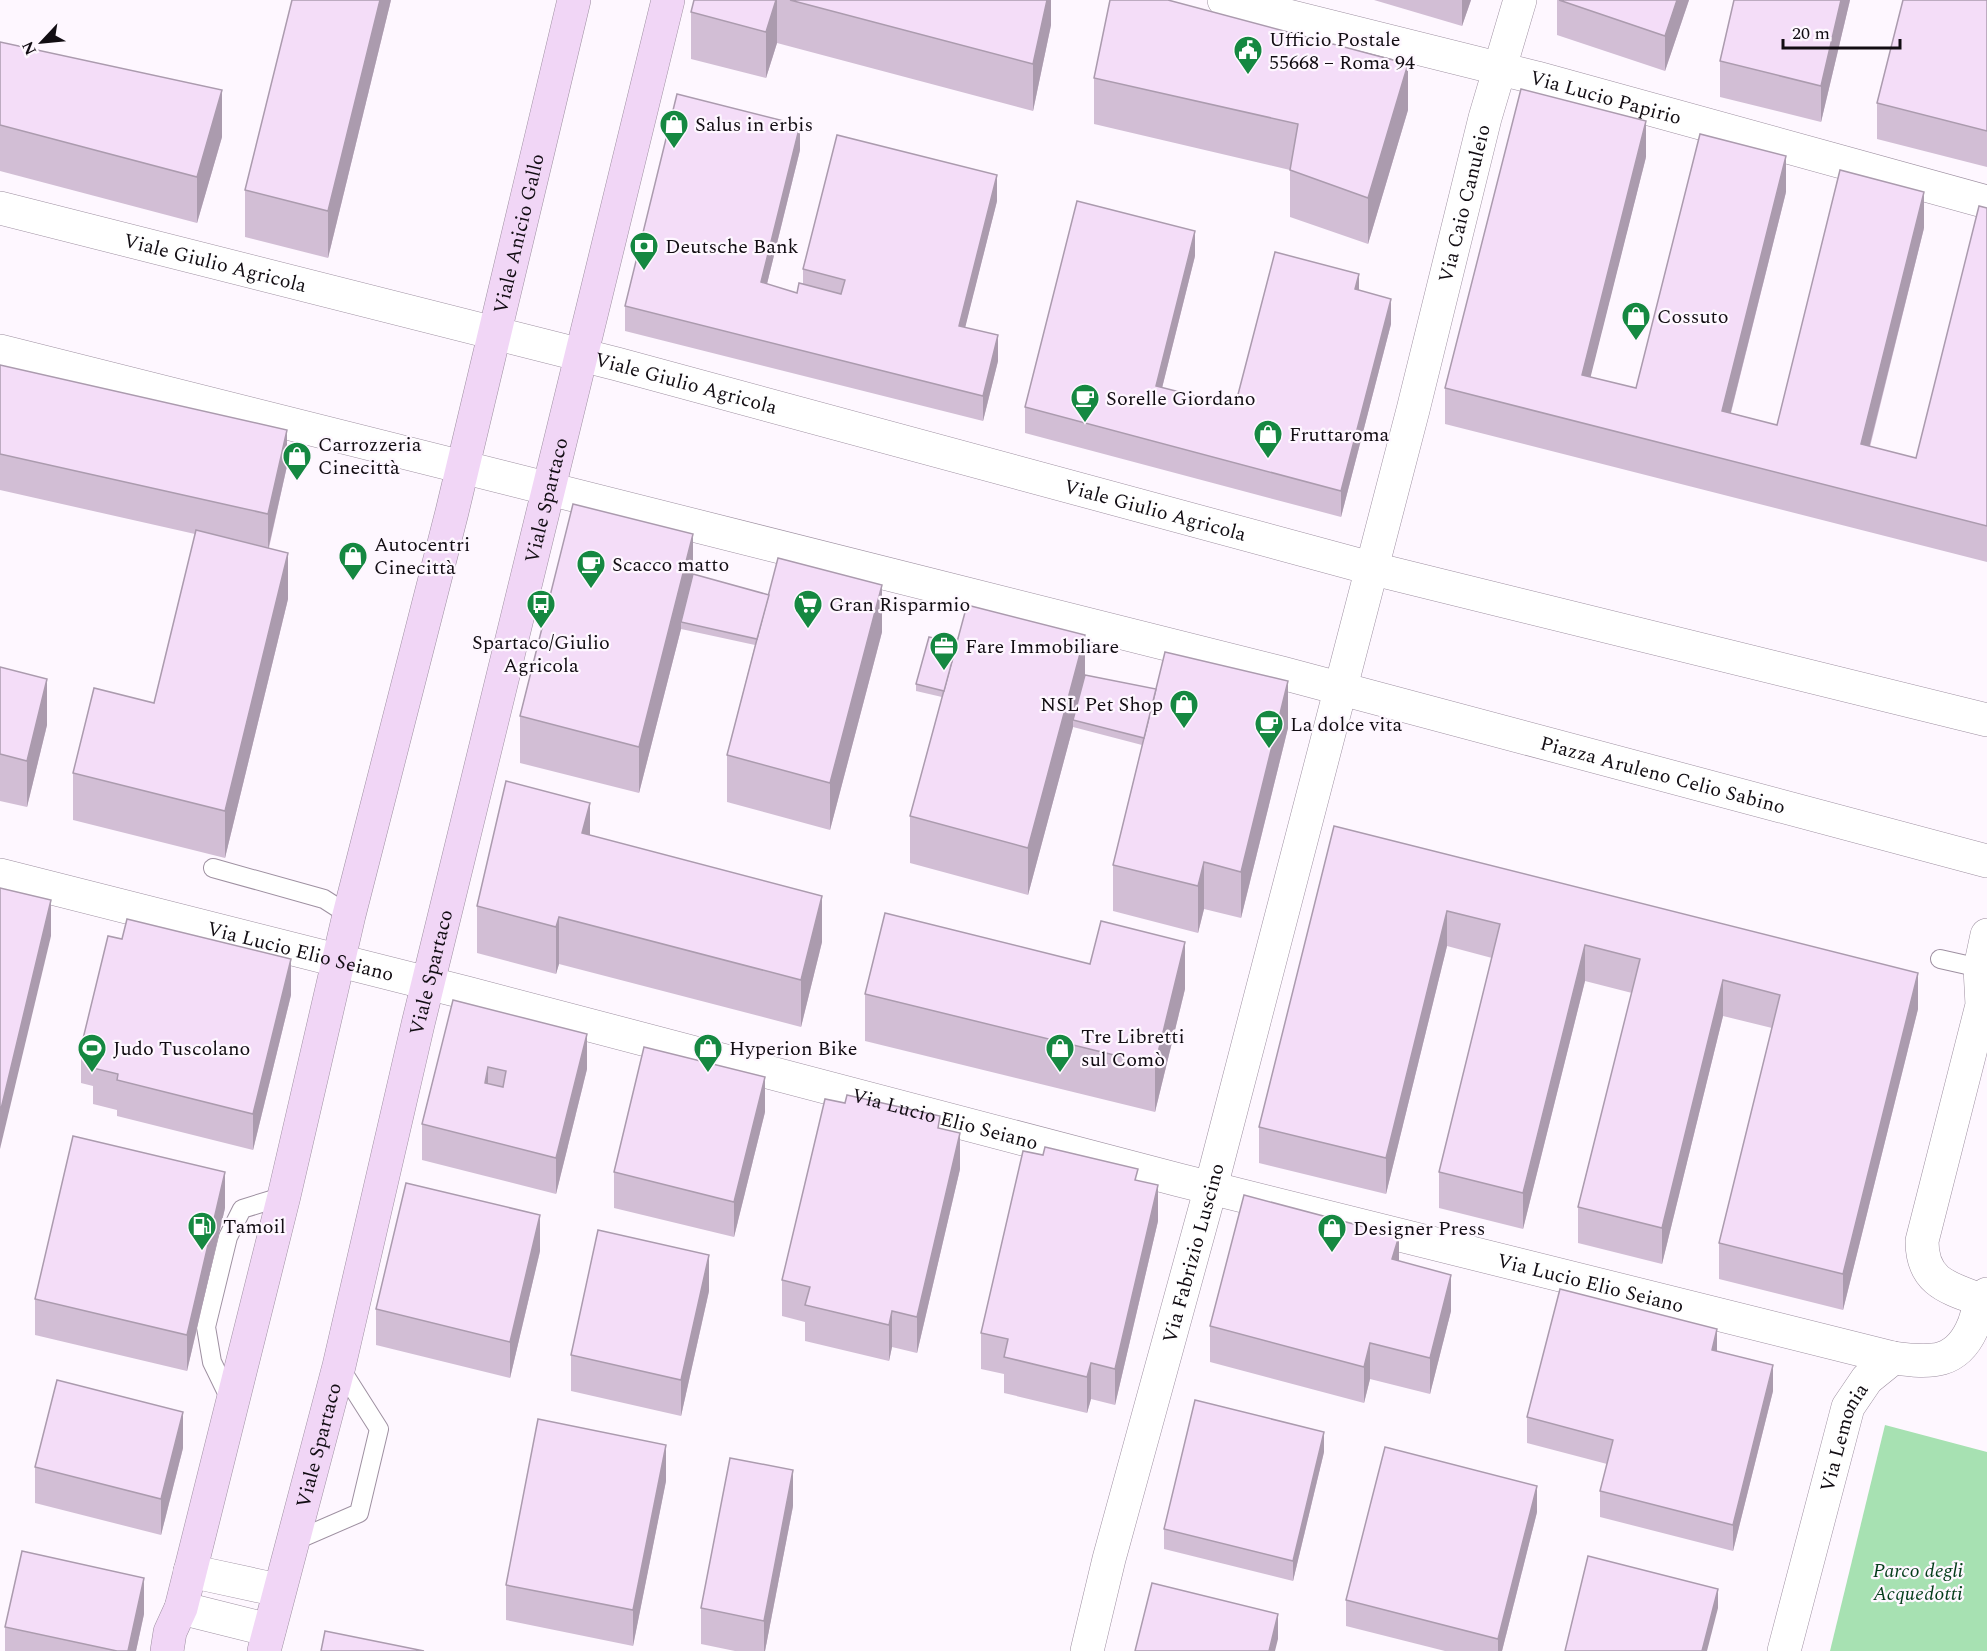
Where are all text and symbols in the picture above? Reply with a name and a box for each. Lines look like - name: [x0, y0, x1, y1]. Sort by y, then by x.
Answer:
- north arrow: [12, 12, 72, 72]
- scale bar: [1783, 12, 1900, 50]
- text: 20 m: [1792, 20, 1830, 47]
- place label: Ufficio Postale 55668 – Roma 94: [1269, 25, 1415, 78]
- public building icon: Ufficio Postale 55668 – Roma 94: [1232, 34, 1264, 76]
- text: N: [16, 37, 43, 59]
- street label: Via Lucio Papirio: [1526, 63, 1685, 133]
- shop icon: Salus in erbis: [658, 108, 690, 150]
- place label: Salus in erbis: [695, 110, 813, 140]
- street label: Via Caio Canuleio: [1431, 121, 1499, 286]
- street label: Viale Anicio Gallo: [486, 151, 553, 317]
- street label: Viale Giulio Agricola: [120, 226, 310, 301]
- bank icon: Deutsche Bank: [628, 230, 660, 272]
- place label: Deutsche Bank: [665, 232, 799, 262]
- shop icon: Cossuto: [1620, 300, 1652, 342]
- place label: Cossuto: [1657, 302, 1729, 332]
- street label: Viale Giulio Agricola: [591, 345, 781, 423]
- cafe icon: Sorelle Giordano: [1069, 382, 1101, 424]
- place label: Sorelle Giordano: [1106, 384, 1256, 414]
- shop icon: Fruttaroma: [1252, 418, 1284, 460]
- place label: Fruttaroma: [1289, 420, 1390, 450]
- place label: Carrozzeria Cinecittà: [318, 430, 422, 483]
- street label: Viale Spartaco: [517, 434, 577, 566]
- shop icon: Carrozzeria Cinecittà: [281, 440, 313, 482]
- street label: Viale Giulio Agricola: [1060, 472, 1250, 550]
- place label: Autocentri Cinecittà: [374, 530, 470, 583]
- shop icon: Autocentri Cinecittà: [337, 540, 369, 582]
- cafe icon: Scacco matto: [575, 548, 607, 590]
- place label: Scacco matto: [612, 550, 729, 580]
- bus stop icon: Spartaco/Giulio Agricola: [525, 588, 557, 630]
- supermarket icon: Gran Risparmio: [792, 588, 824, 630]
- place label: Gran Risparmio: [829, 590, 970, 620]
- place label: Spartaco/Giulio Agricola: [472, 628, 610, 681]
- office icon: Fare Immobiliare: [928, 630, 960, 672]
- place label: Fare Immobiliare: [965, 632, 1119, 662]
- shop icon: NSL Pet Shop: [1168, 688, 1200, 730]
- place label: NSL Pet Shop: [1040, 690, 1163, 720]
- cafe icon: La dolce vita: [1253, 708, 1285, 750]
- place label: La dolce vita: [1290, 710, 1402, 740]
- street label: Piazza Aruleno Celio Sabino: [1537, 728, 1789, 823]
- street label: Viale Spartaco: [402, 907, 461, 1038]
- street label: Via Lucio Elio Seiano: [204, 914, 397, 990]
- place label: Tre Libretti sul Comò: [1081, 1022, 1185, 1075]
- sports icon: Judo Tuscolano: [76, 1032, 108, 1074]
- shop icon: Hyperion Bike: [692, 1032, 724, 1074]
- shop icon: Tre Libretti sul Comò: [1044, 1032, 1076, 1074]
- place label: Judo Tuscolano: [113, 1034, 250, 1064]
- place label: Hyperion Bike: [729, 1034, 857, 1064]
- street label: Via Lucio Elio Seiano: [848, 1081, 1041, 1158]
- street label: Via Fabrizio Luscino: [1155, 1160, 1233, 1347]
- fuel station icon: Tamoil: [186, 1210, 218, 1252]
- place label: Tamoil: [223, 1212, 286, 1242]
- shop icon: Designer Press: [1316, 1212, 1348, 1254]
- place label: Designer Press: [1353, 1214, 1485, 1244]
- street label: Via Lucio Elio Seiano: [1494, 1246, 1687, 1321]
- street label: Via Lemonia: [1812, 1377, 1876, 1495]
- street label: Viale Spartaco: [288, 1379, 350, 1511]
- park label: Parco degli Acquedotti: [1872, 1556, 1964, 1609]

